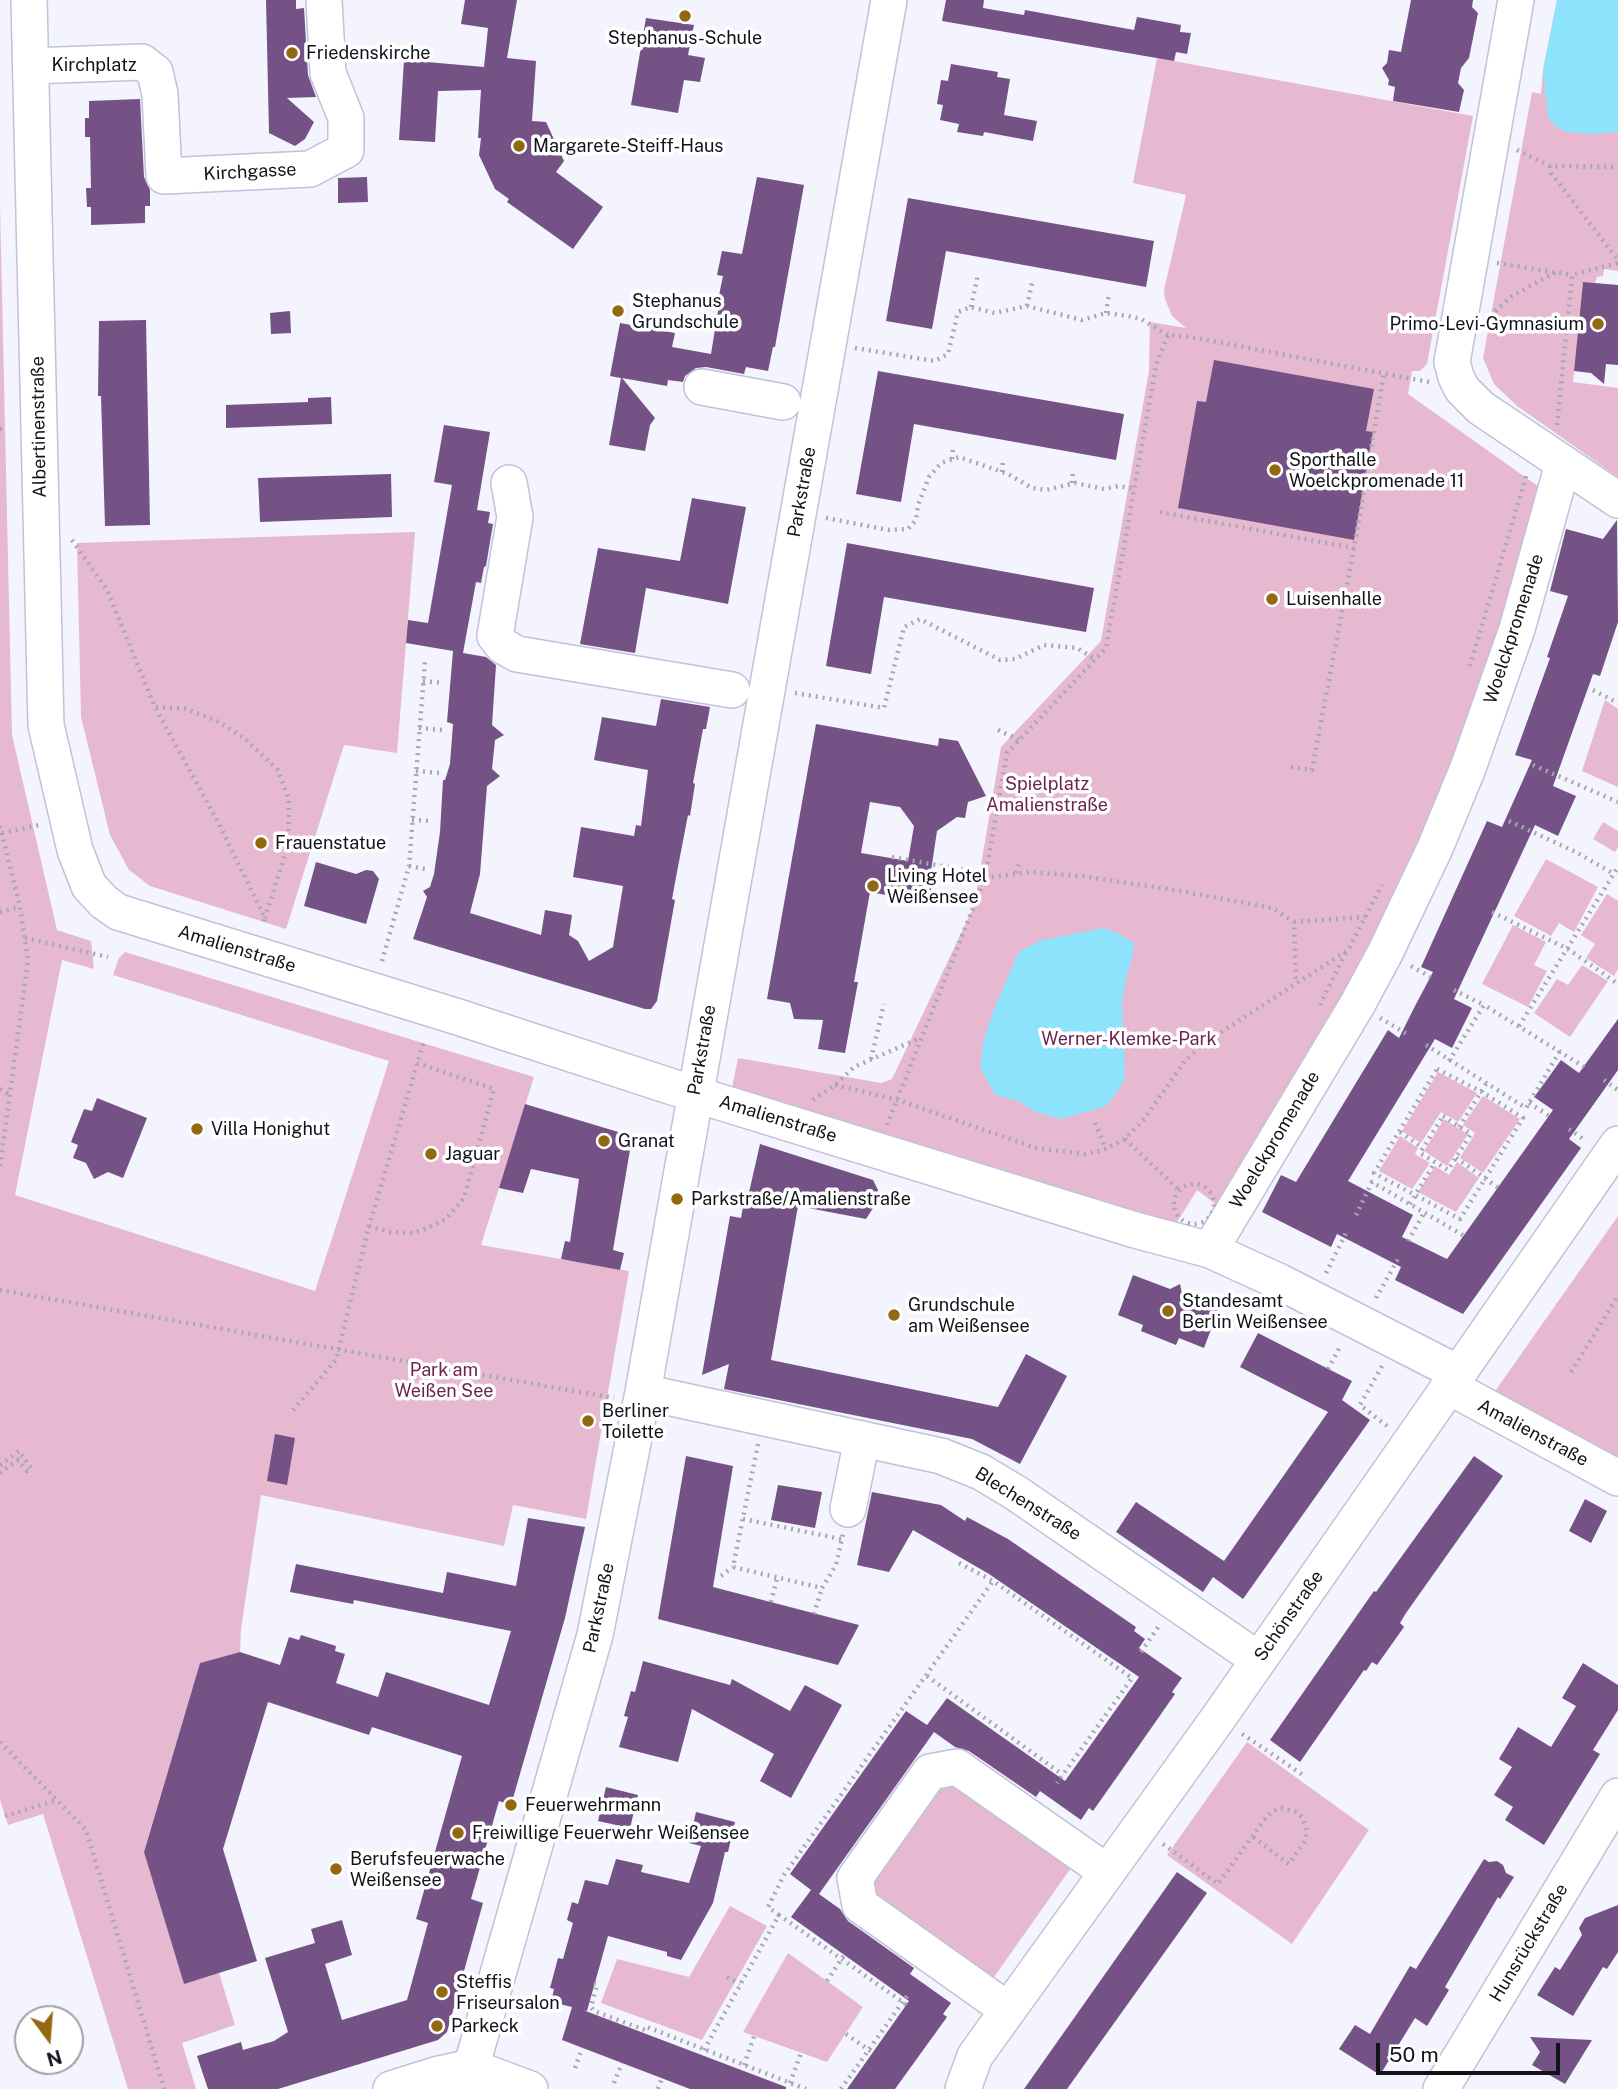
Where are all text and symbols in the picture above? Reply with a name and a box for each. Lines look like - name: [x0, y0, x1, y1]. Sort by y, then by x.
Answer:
- marker: Stephanus-Schule: [677, 8, 693, 24]
- place label: Stephanus-Schule: [608, 27, 762, 49]
- place label: Friedenskirche: [306, 42, 431, 64]
- marker: Friedenskirche: [284, 45, 300, 61]
- street label: Kirchplatz: [51, 54, 137, 76]
- place label: Margarete-Steiff-Haus: [533, 135, 723, 157]
- marker: Margarete-Steiff-Haus: [511, 138, 527, 154]
- street label: Kirchgasse: [203, 159, 297, 185]
- place label: Stephanus Grundschule: [632, 290, 739, 332]
- marker: Stephanus Grundschule: [610, 303, 626, 319]
- place label: Primo-Levi-Gymnasium: [1390, 313, 1584, 335]
- marker: Primo-Levi-Gymnasium: [1590, 316, 1606, 332]
- street label: Albertinenstraße: [27, 356, 51, 498]
- street label: Parkstraße: [783, 445, 821, 539]
- place label: Sporthalle Woelckpromenade 11: [1289, 449, 1464, 491]
- marker: Sporthalle Woelckpromenade 11: [1267, 462, 1283, 478]
- street label: Woelckpromenade: [1480, 551, 1548, 707]
- place label: Luisenhalle: [1286, 588, 1382, 610]
- marker: Luisenhalle: [1264, 591, 1280, 607]
- park label: Spielplatz Amalienstraße: [986, 773, 1108, 816]
- place label: Frauenstatue: [275, 832, 386, 854]
- marker: Frauenstatue: [253, 835, 269, 851]
- place label: Living Hotel Weißensee: [887, 865, 987, 908]
- marker: Living Hotel Weißensee: [865, 878, 881, 894]
- street label: Amalienstraße: [176, 921, 298, 977]
- street label: Parkstraße: [683, 1003, 721, 1097]
- park label: Werner-Klemke-Park: [1041, 1028, 1217, 1050]
- street label: Woelckpromenade: [1225, 1067, 1325, 1213]
- street label: Amalienstraße: [717, 1091, 839, 1147]
- place label: Villa Honighut: [211, 1118, 330, 1140]
- marker: Villa Honighut: [189, 1121, 205, 1137]
- place label: Granat: [618, 1130, 675, 1152]
- marker: Granat: [596, 1133, 612, 1149]
- place label: Jaguar: [445, 1143, 500, 1165]
- marker: Jaguar: [423, 1146, 439, 1162]
- place label: Parkstraße/Amalienstraße: [691, 1188, 911, 1210]
- marker: Parkstraße/Amalienstraße: [669, 1191, 685, 1207]
- place label: Standesamt Berlin Weißensee: [1182, 1290, 1328, 1332]
- place label: Grundschule am Weißensee: [908, 1294, 1030, 1336]
- marker: Standesamt Berlin Weißensee: [1160, 1303, 1176, 1319]
- marker: Grundschule am Weißensee: [886, 1307, 902, 1323]
- park label: Park am Weißen See: [394, 1359, 494, 1402]
- street label: Amalienstraße: [1474, 1395, 1592, 1471]
- place label: Berliner Toilette: [602, 1400, 669, 1442]
- marker: Berliner Toilette: [580, 1413, 596, 1429]
- street label: Blechenstraße: [971, 1463, 1085, 1545]
- street label: Parkstraße: [579, 1561, 619, 1655]
- street label: Schönstraße: [1250, 1566, 1328, 1666]
- place label: Feuerwehrmann: [525, 1794, 661, 1816]
- marker: Feuerwehrmann: [503, 1797, 519, 1813]
- place label: Freiwillige Feuerwehr Weißensee: [472, 1822, 749, 1844]
- marker: Freiwillige Feuerwehr Weißensee: [450, 1825, 466, 1841]
- place label: Berufsfeuerwache Weißensee: [350, 1848, 505, 1890]
- marker: Berufsfeuerwache Weißensee: [328, 1861, 344, 1877]
- street label: Hunsrückstraße: [1485, 1880, 1573, 2006]
- place label: Steffis Friseursalon: [456, 1971, 560, 2014]
- marker: Steffis Friseursalon: [434, 1984, 450, 2000]
- north arrow: [14, 2005, 84, 2075]
- place label: Parkeck: [451, 2015, 519, 2037]
- marker: Parkeck: [429, 2018, 445, 2034]
- scale bar: [1380, 2030, 1564, 2074]
- text: 50 m: [1389, 2042, 1439, 2067]
- text: N: [44, 2046, 64, 2071]

